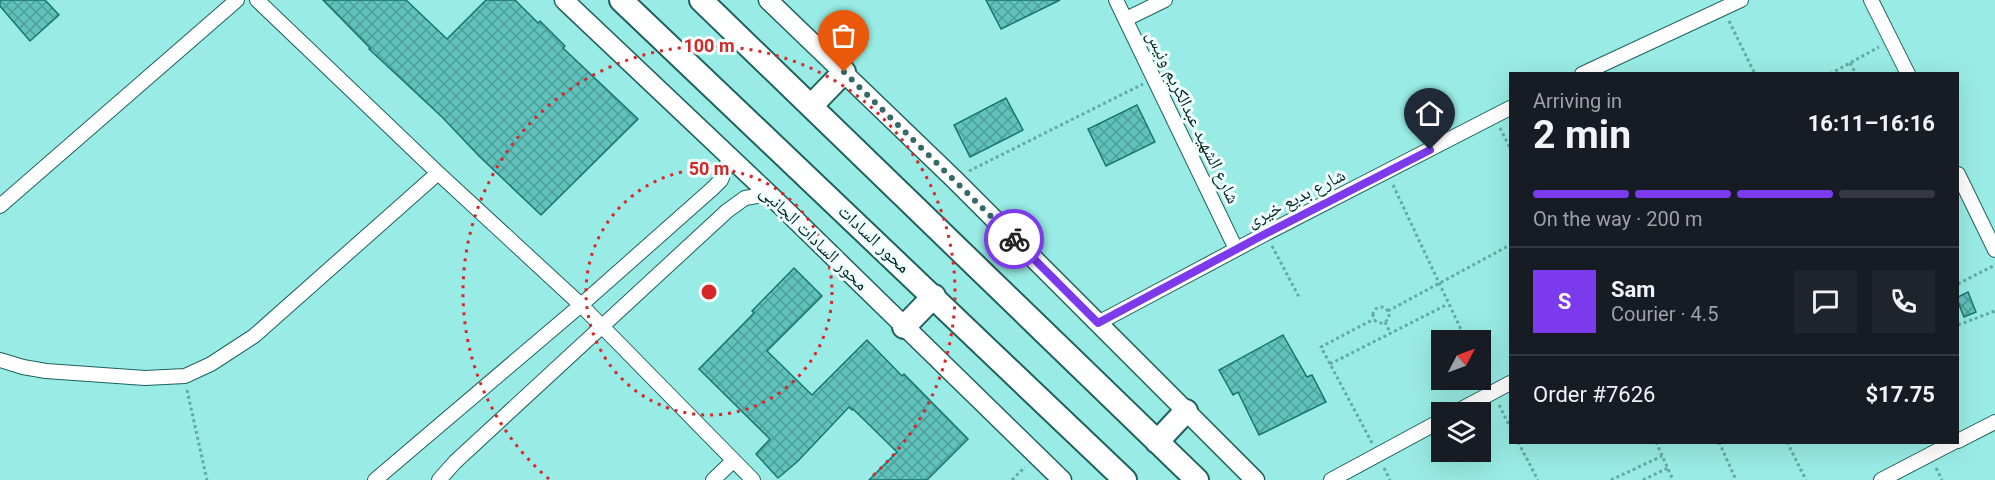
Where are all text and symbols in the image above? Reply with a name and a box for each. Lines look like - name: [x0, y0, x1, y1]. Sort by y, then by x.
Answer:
- pin: [818, 10, 869, 72]
- icon: bag: [827, 19, 860, 52]
- street label: شارع الشهيد عبدالكريم ونيس: [1141, 27, 1245, 208]
- text: 100 m: [683, 35, 735, 56]
- pin: [1404, 88, 1455, 150]
- text: Arriving in: [1533, 89, 1622, 113]
- icon: home: [1413, 97, 1446, 130]
- text: 16:11–16:16: [1808, 111, 1935, 136]
- text: 2 min: [1533, 112, 1631, 158]
- text: 50 m: [689, 158, 729, 179]
- street label: شارع بديع خيرى: [1243, 164, 1349, 233]
- street label: محور السادات الجانبى: [755, 181, 873, 295]
- street label: محور السادات: [834, 200, 914, 278]
- text: On the way · 200 m: [1533, 207, 1702, 231]
- courier: [984, 209, 1044, 269]
- icon: bike: [998, 223, 1031, 256]
- button: chat: [1794, 270, 1857, 333]
- button: phone: [1872, 270, 1935, 333]
- text: Sam: [1611, 277, 1655, 302]
- centre of rings: [699, 282, 719, 302]
- text: S: [1558, 289, 1571, 314]
- text: Courier · 4.5: [1611, 302, 1718, 326]
- north arrow: [1431, 330, 1491, 390]
- map controls: [1431, 330, 1491, 462]
- text: Order #7626: [1533, 382, 1655, 407]
- text: $17.75: [1866, 382, 1935, 407]
- button: layers: [1431, 402, 1491, 462]

